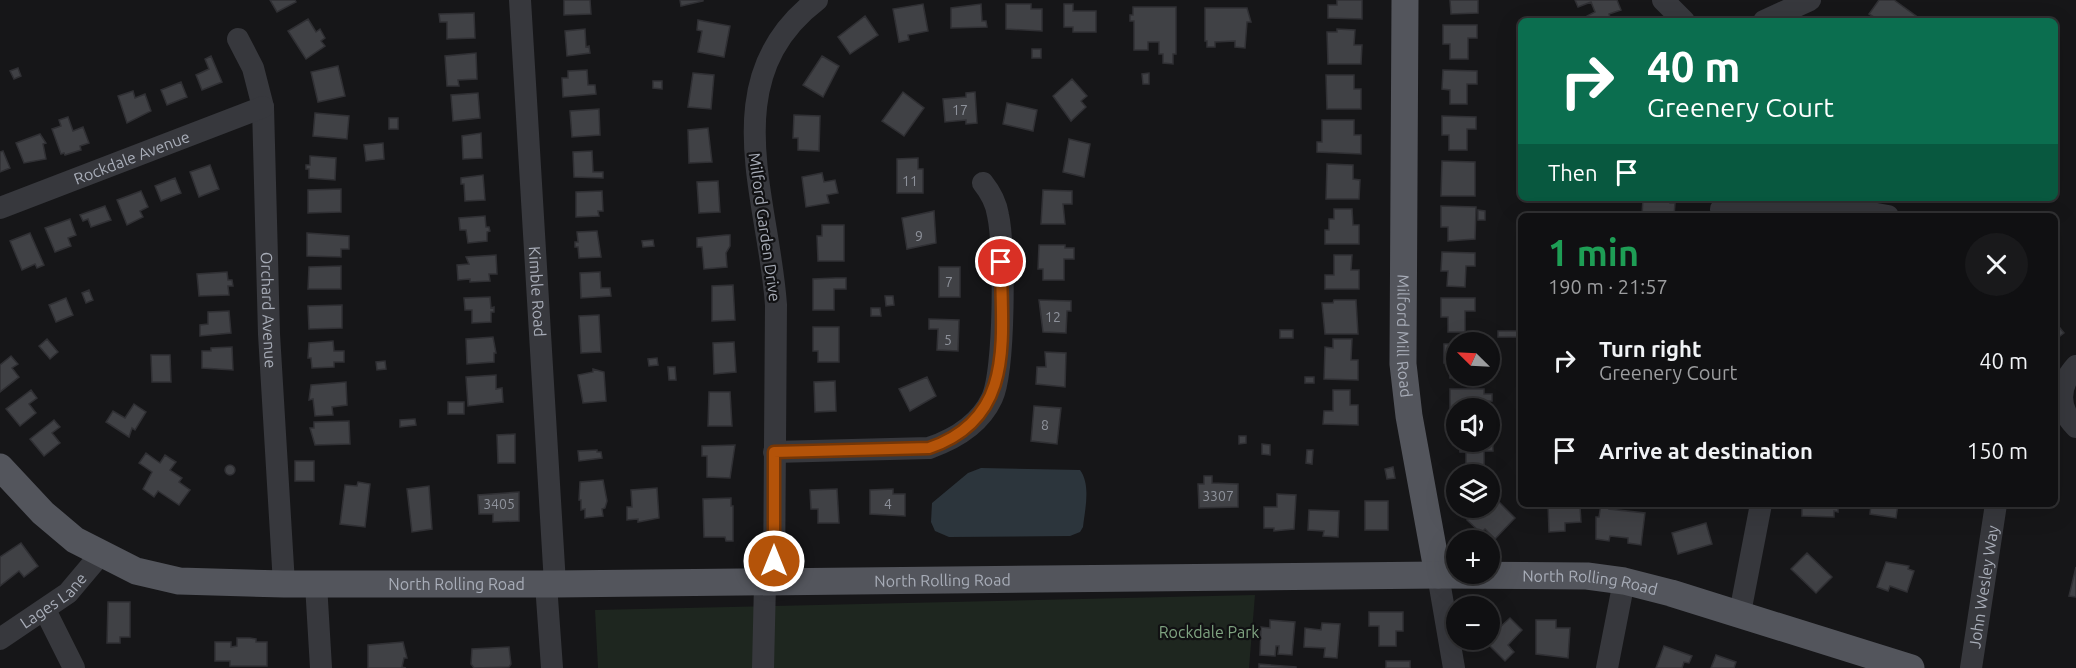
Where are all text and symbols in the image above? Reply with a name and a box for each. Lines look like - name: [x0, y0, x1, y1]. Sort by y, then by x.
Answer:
- icon: right: [1548, 42, 1626, 120]
- text: 40 m: [1647, 43, 1741, 90]
- text: Greenery Court: [1647, 92, 1834, 122]
- house number: 17: [952, 102, 968, 118]
- street label: Rockdale Avenue: [71, 127, 192, 188]
- street label: Milford Garden Drive: [746, 151, 784, 303]
- icon: arrive: [1610, 156, 1643, 189]
- text: Then: [1548, 160, 1598, 185]
- house number: 11: [902, 173, 918, 189]
- house number: 9: [915, 228, 923, 244]
- text: 1 min: [1548, 232, 1639, 273]
- button: close: [1965, 233, 2028, 296]
- pin: [975, 236, 1026, 287]
- icon: arrive: [984, 245, 1017, 278]
- street label: Kimble Road: [526, 246, 549, 337]
- street label: Orchard Avenue: [258, 252, 280, 369]
- house number: 7: [945, 274, 953, 290]
- street label: Milford Mill Road: [1394, 274, 1416, 398]
- text: 190 m · 21:57: [1548, 275, 1668, 298]
- house number: 12: [1045, 309, 1061, 325]
- house number: 5: [944, 332, 952, 348]
- north arrow: [1446, 332, 1500, 386]
- map controls: [1446, 332, 1500, 650]
- text: Turn right: [1599, 336, 1701, 361]
- icon: right: [1548, 344, 1581, 377]
- text: 40 m: [1979, 348, 2028, 373]
- text: Greenery Court: [1599, 361, 1737, 384]
- button: sound: [1446, 398, 1500, 452]
- house number: 8: [1041, 417, 1049, 433]
- icon: arrive: [1548, 434, 1581, 467]
- text: Arrive at destination: [1599, 438, 1813, 463]
- text: 150 m: [1967, 438, 2028, 463]
- button: layers: [1446, 464, 1500, 518]
- house number: 3307: [1202, 488, 1234, 504]
- house number: 3405: [483, 496, 515, 512]
- house number: 4: [884, 496, 892, 512]
- street label: John Wesley Way: [1965, 524, 2002, 650]
- position arrow: [742, 529, 806, 593]
- button: +: [1446, 530, 1500, 584]
- street label: North Rolling Road: [1522, 567, 1660, 598]
- street label: Lages Lane: [17, 569, 90, 632]
- street label: North Rolling Road: [874, 570, 1011, 590]
- street label: North Rolling Road: [388, 575, 525, 593]
- button: −: [1446, 596, 1500, 650]
- park label: Rockdale Park: [1159, 623, 1259, 641]

